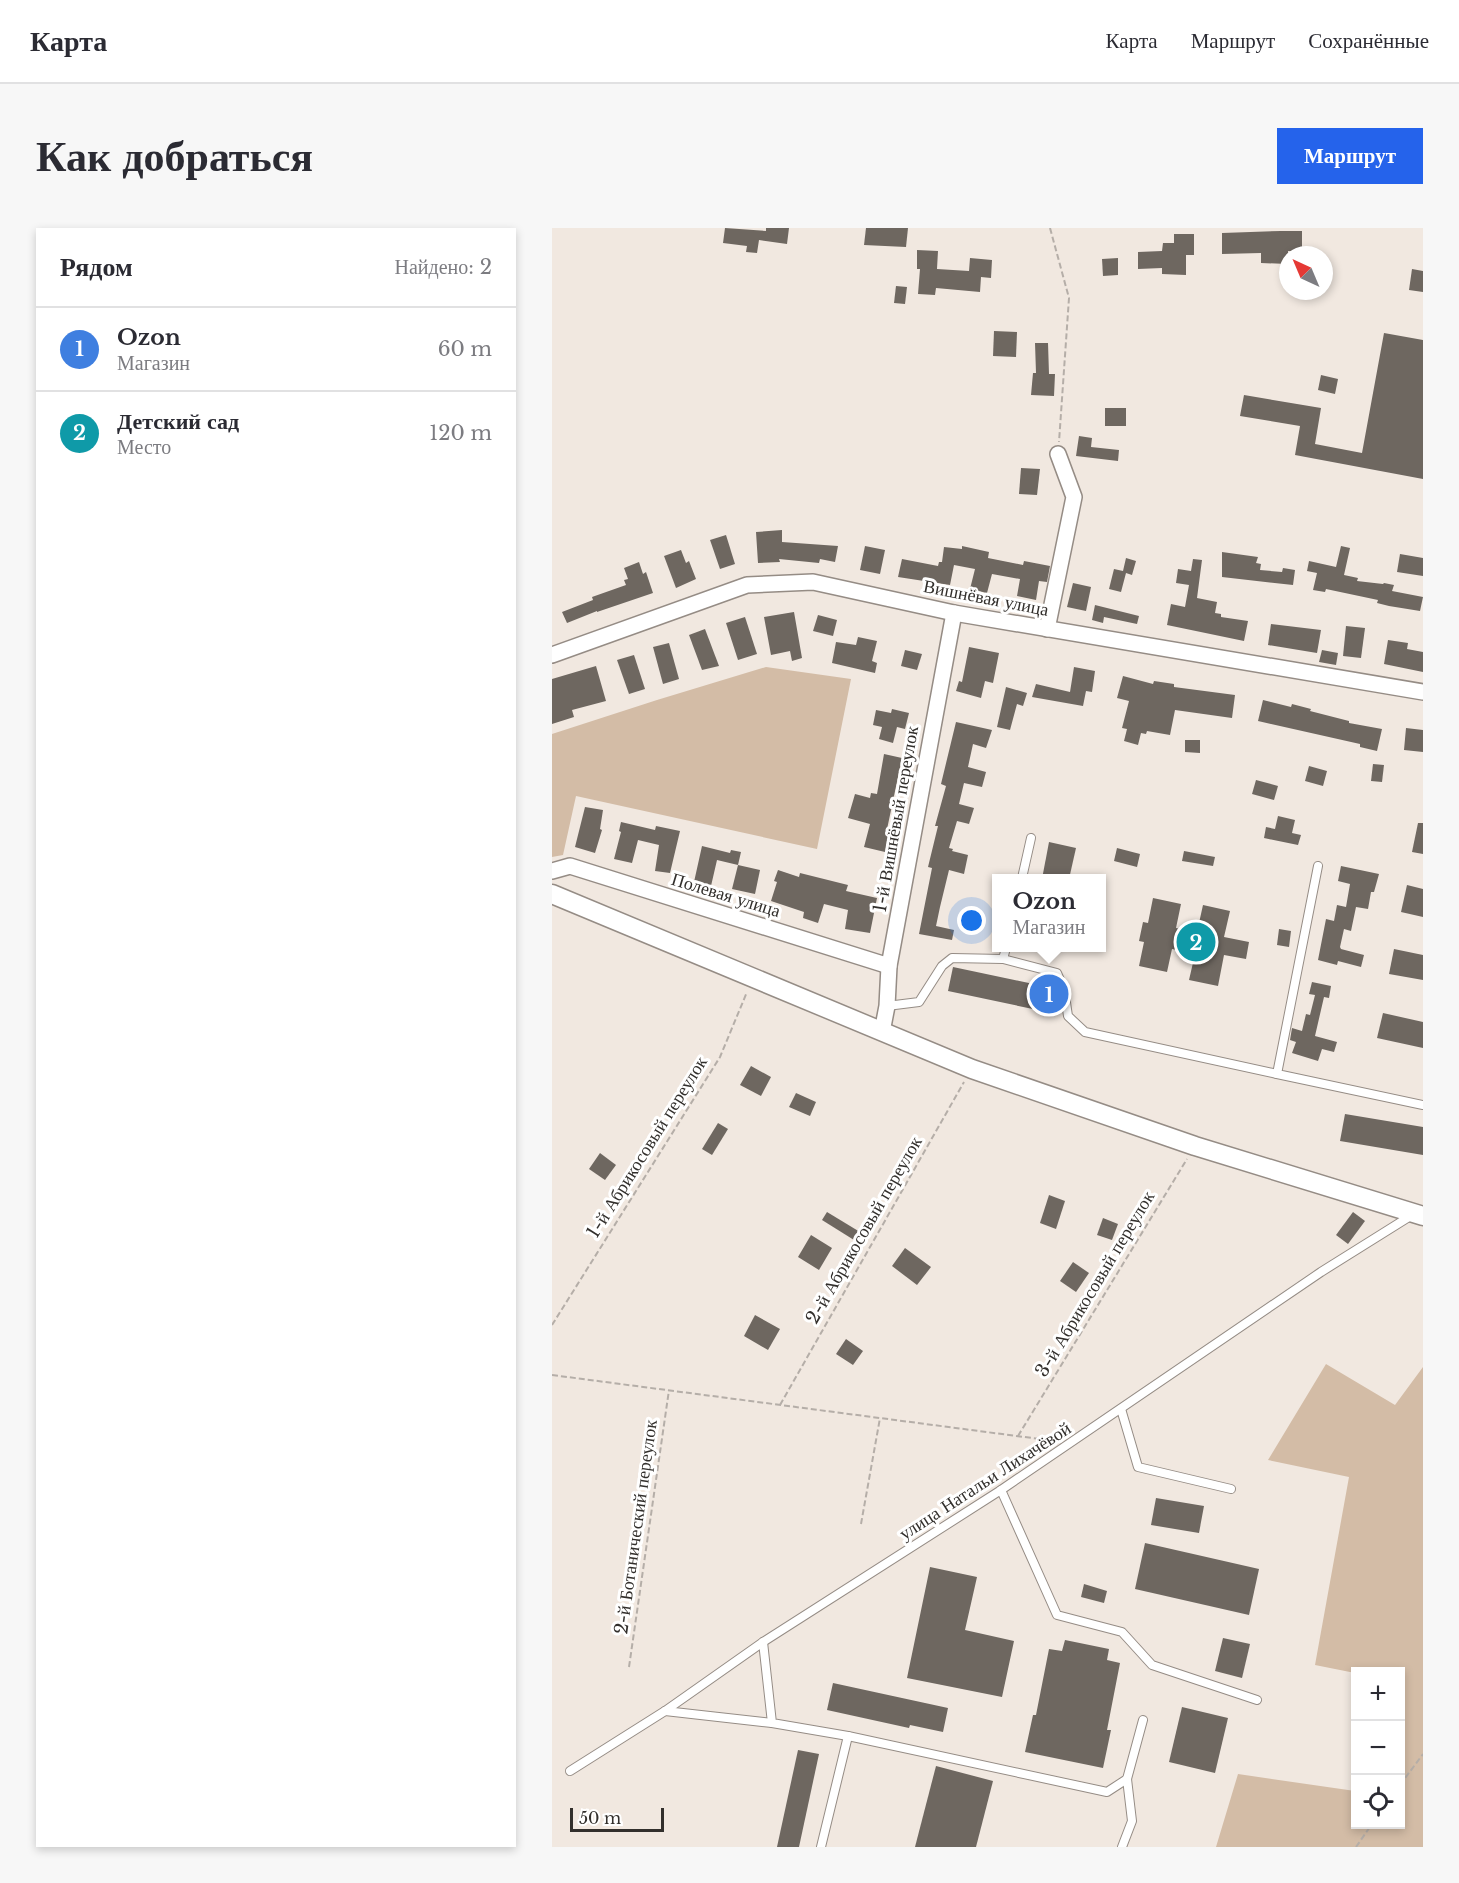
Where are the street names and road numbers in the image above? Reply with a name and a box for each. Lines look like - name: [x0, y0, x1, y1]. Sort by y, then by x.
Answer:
- street label: Вишнёвая улица: [921, 575, 1051, 621]
- street label: 1-й Вишнёвый переулок: [869, 724, 923, 914]
- street label: Полевая улица: [669, 868, 783, 922]
- street label: 1-й Абрикосовый переулок: [582, 1052, 712, 1242]
- street label: 2-й Абрикосовый переулок: [801, 1132, 927, 1328]
- street label: 3-й Абрикосовый переулок: [1031, 1187, 1159, 1381]
- street label: улица Натальи Лихачёвой: [895, 1417, 1075, 1545]
- street label: 2-й Ботанический переулок: [610, 1418, 662, 1636]

